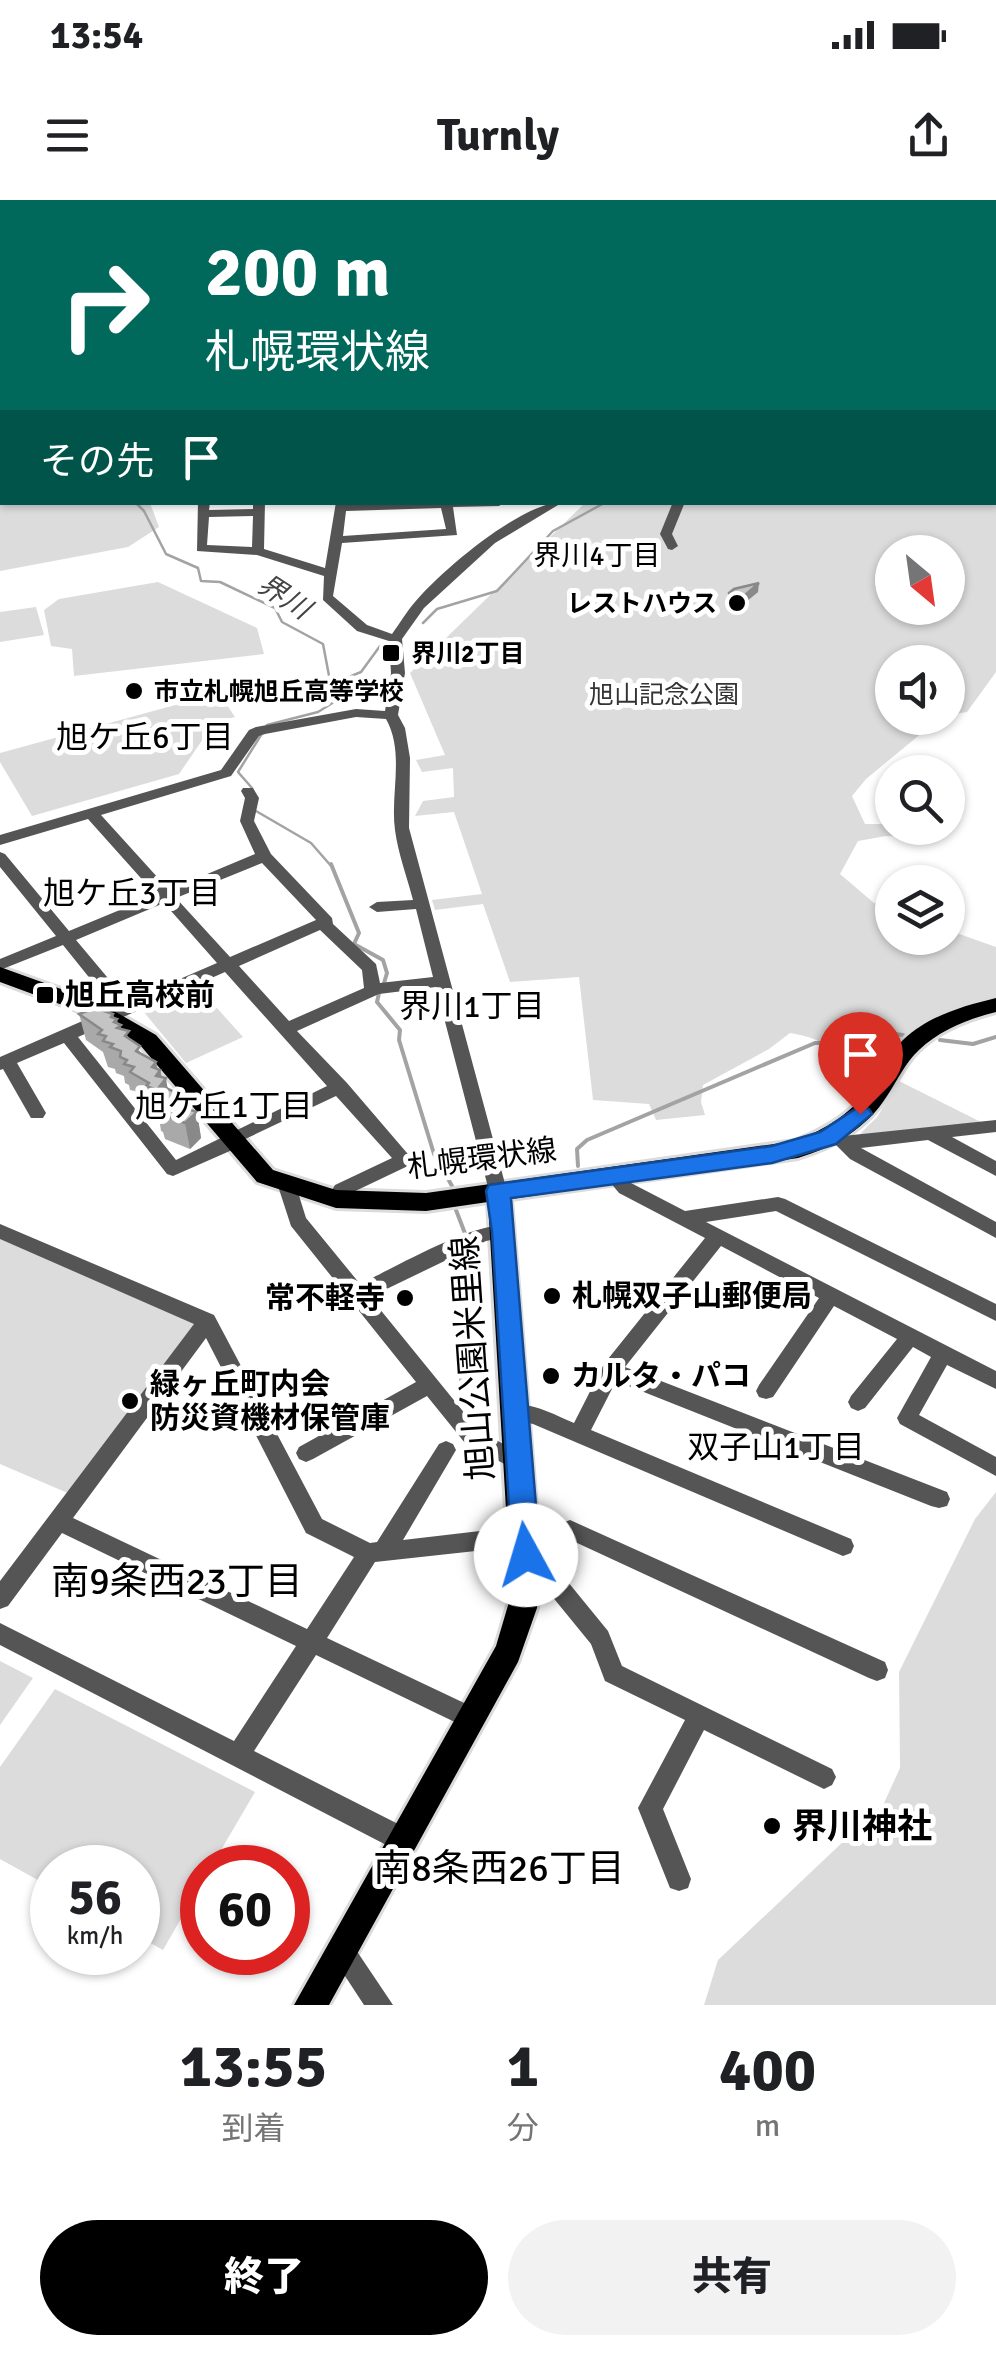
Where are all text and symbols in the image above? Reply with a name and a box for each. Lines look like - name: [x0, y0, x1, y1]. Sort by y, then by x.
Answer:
- text: 13:54: [50, 12, 143, 59]
- icon: menu: [40, 108, 95, 163]
- text: Turnly: [437, 108, 559, 163]
- icon: share: [901, 108, 956, 163]
- text: 200 m: [205, 229, 390, 315]
- icon: right: [40, 240, 170, 370]
- text: 札幌環状線: [205, 325, 430, 380]
- icon: arrive: [174, 430, 229, 485]
- text: その先: [40, 438, 154, 485]
- north arrow: [875, 535, 965, 625]
- map controls: [875, 535, 965, 955]
- district label: 界川4丁目: [533, 539, 661, 573]
- water label: 界川: [251, 567, 319, 628]
- place label: レストハウス: [567, 588, 717, 619]
- marker: レストハウス: [726, 592, 748, 614]
- place label: 界川2丁目: [411, 638, 525, 669]
- marker: 界川2丁目: [380, 642, 402, 664]
- button: sound: [875, 645, 965, 735]
- place label: 市立札幌旭丘高等学校: [154, 676, 404, 707]
- park label: 旭山記念公園: [589, 679, 739, 710]
- marker: 市立札幌旭丘高等学校: [123, 680, 145, 702]
- district label: 旭ケ丘6丁目: [56, 718, 234, 757]
- button: search: [875, 755, 965, 845]
- button: layers: [875, 865, 965, 955]
- district label: 旭ケ丘3丁目: [43, 874, 221, 913]
- place label: 旭丘高校前: [65, 977, 215, 1014]
- marker: 旭丘高校前: [34, 984, 56, 1006]
- district label: 界川1丁目: [399, 987, 545, 1026]
- pin: [818, 1012, 903, 1115]
- icon: arrive: [833, 1027, 888, 1082]
- district label: 旭ケ丘1丁目: [135, 1087, 313, 1126]
- street label: 札幌環状線: [405, 1131, 559, 1187]
- street label: 旭山公園米里線: [443, 1234, 503, 1482]
- place label: 札幌双子山郵便局: [572, 1278, 812, 1315]
- place label: 常不軽寺: [265, 1280, 385, 1317]
- marker: 札幌双子山郵便局: [541, 1285, 563, 1307]
- marker: 常不軽寺: [394, 1287, 416, 1309]
- place label: カルタ・パコ: [571, 1358, 751, 1395]
- marker: カルタ・パコ: [540, 1365, 562, 1387]
- place label: 緑ヶ丘町内会 防災資機材保管庫: [150, 1366, 390, 1437]
- marker: 緑ヶ丘町内会 防災資機材保管庫: [119, 1390, 141, 1412]
- district label: 双子山1丁目: [687, 1428, 865, 1467]
- position arrow: [474, 1503, 578, 1607]
- district label: 南9条西23丁目: [51, 1558, 303, 1605]
- place label: 界川神社: [792, 1805, 932, 1848]
- marker: 界川神社: [761, 1815, 783, 1837]
- speed limit sign: 60: [180, 1845, 310, 1975]
- district label: 南8条西26丁目: [373, 1845, 625, 1892]
- text: 56: [68, 1867, 122, 1929]
- text: km/h: [67, 1920, 123, 1951]
- text: 13:55: [180, 2030, 327, 2104]
- text: 1: [507, 2030, 539, 2104]
- text: 400: [719, 2034, 816, 2108]
- text: m: [755, 2106, 780, 2145]
- text: 到着: [221, 2109, 285, 2148]
- text: 分: [507, 2109, 539, 2148]
- button: 終了: [40, 2220, 488, 2335]
- button: 共有: [508, 2220, 956, 2335]

